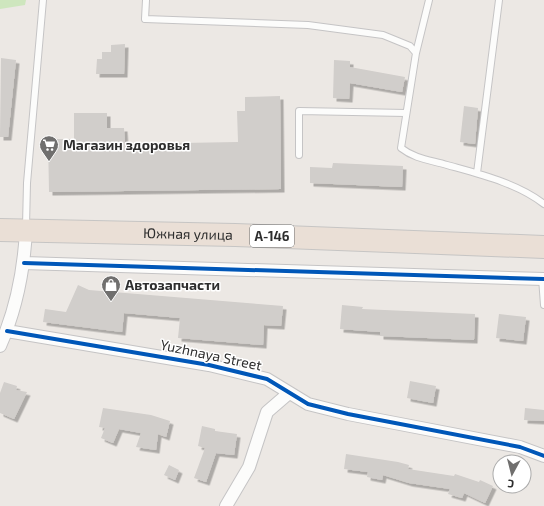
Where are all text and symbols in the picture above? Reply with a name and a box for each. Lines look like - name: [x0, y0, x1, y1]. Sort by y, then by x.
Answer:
- supermarket icon: Магазин здоровья: [38, 134, 60, 162]
- place label: Магазин здоровья: [63, 136, 190, 153]
- street label: Южная улица: [143, 224, 233, 243]
- road number: А-146: [250, 225, 294, 247]
- shop icon: Автозапчасти: [100, 274, 122, 302]
- place label: Автозапчасти: [125, 276, 220, 293]
- street label: Yuzhnaya Street: [159, 335, 263, 374]
- north arrow: [492, 454, 532, 494]
- text: С: [506, 478, 515, 491]

